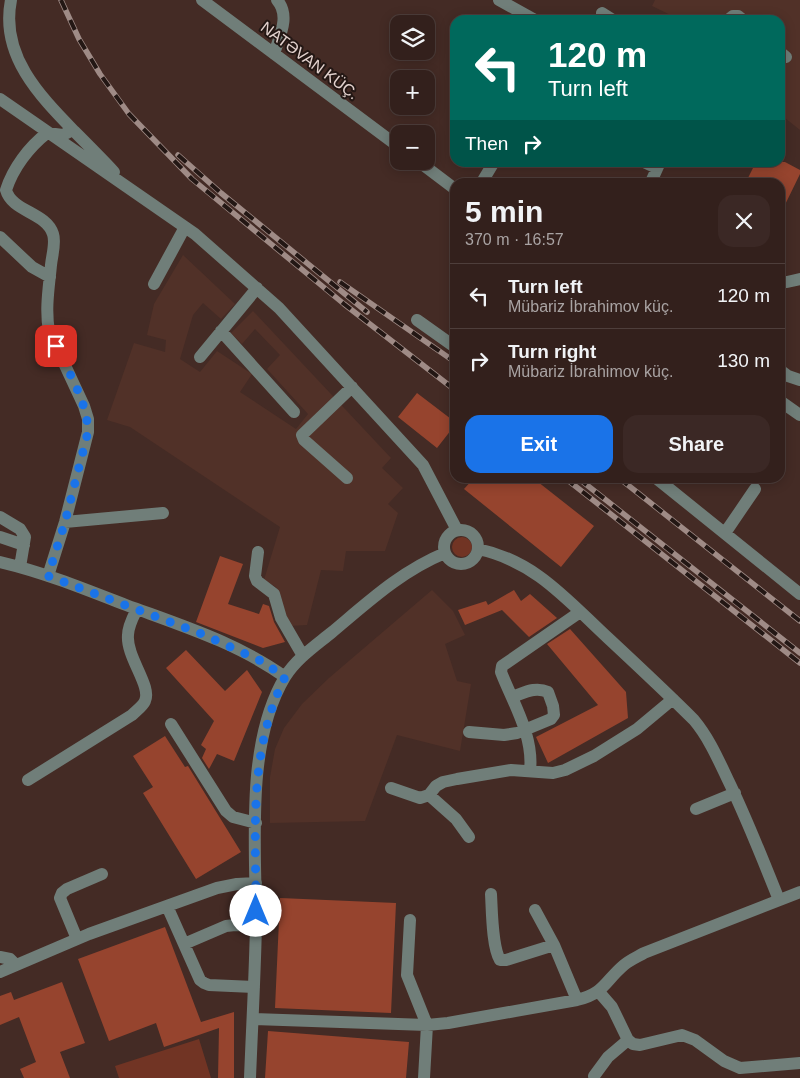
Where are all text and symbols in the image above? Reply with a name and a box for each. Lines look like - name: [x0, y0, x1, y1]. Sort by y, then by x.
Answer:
- map controls: [390, 15, 435, 170]
- button: layers: [390, 15, 435, 60]
- street label: NATƏVAN KÜÇ.: [258, 18, 362, 102]
- icon: left: [465, 35, 530, 100]
- text: 120 m: [548, 35, 647, 74]
- button: +: [390, 70, 435, 115]
- text: Turn left: [548, 76, 628, 101]
- button: −: [390, 125, 435, 170]
- icon: right: [518, 130, 546, 158]
- text: Then: [465, 133, 508, 154]
- text: 5 min: [465, 195, 543, 228]
- button: close: [718, 195, 770, 247]
- text: 370 m · 16:57: [465, 231, 564, 248]
- text: Turn left: [508, 276, 583, 297]
- icon: left: [465, 282, 493, 310]
- text: 120 m: [717, 285, 770, 306]
- text: Mübariz İbrahimov küç.: [508, 298, 673, 315]
- pin: [35, 325, 77, 367]
- icon: arrive: [42, 332, 70, 360]
- text: Turn right: [508, 341, 596, 362]
- icon: right: [465, 347, 493, 375]
- text: 130 m: [717, 350, 770, 371]
- text: Mübariz İbrahimov küç.: [508, 363, 673, 380]
- button: Exit: [465, 415, 613, 473]
- button: Share: [623, 415, 770, 473]
- position arrow: [229, 884, 281, 936]

